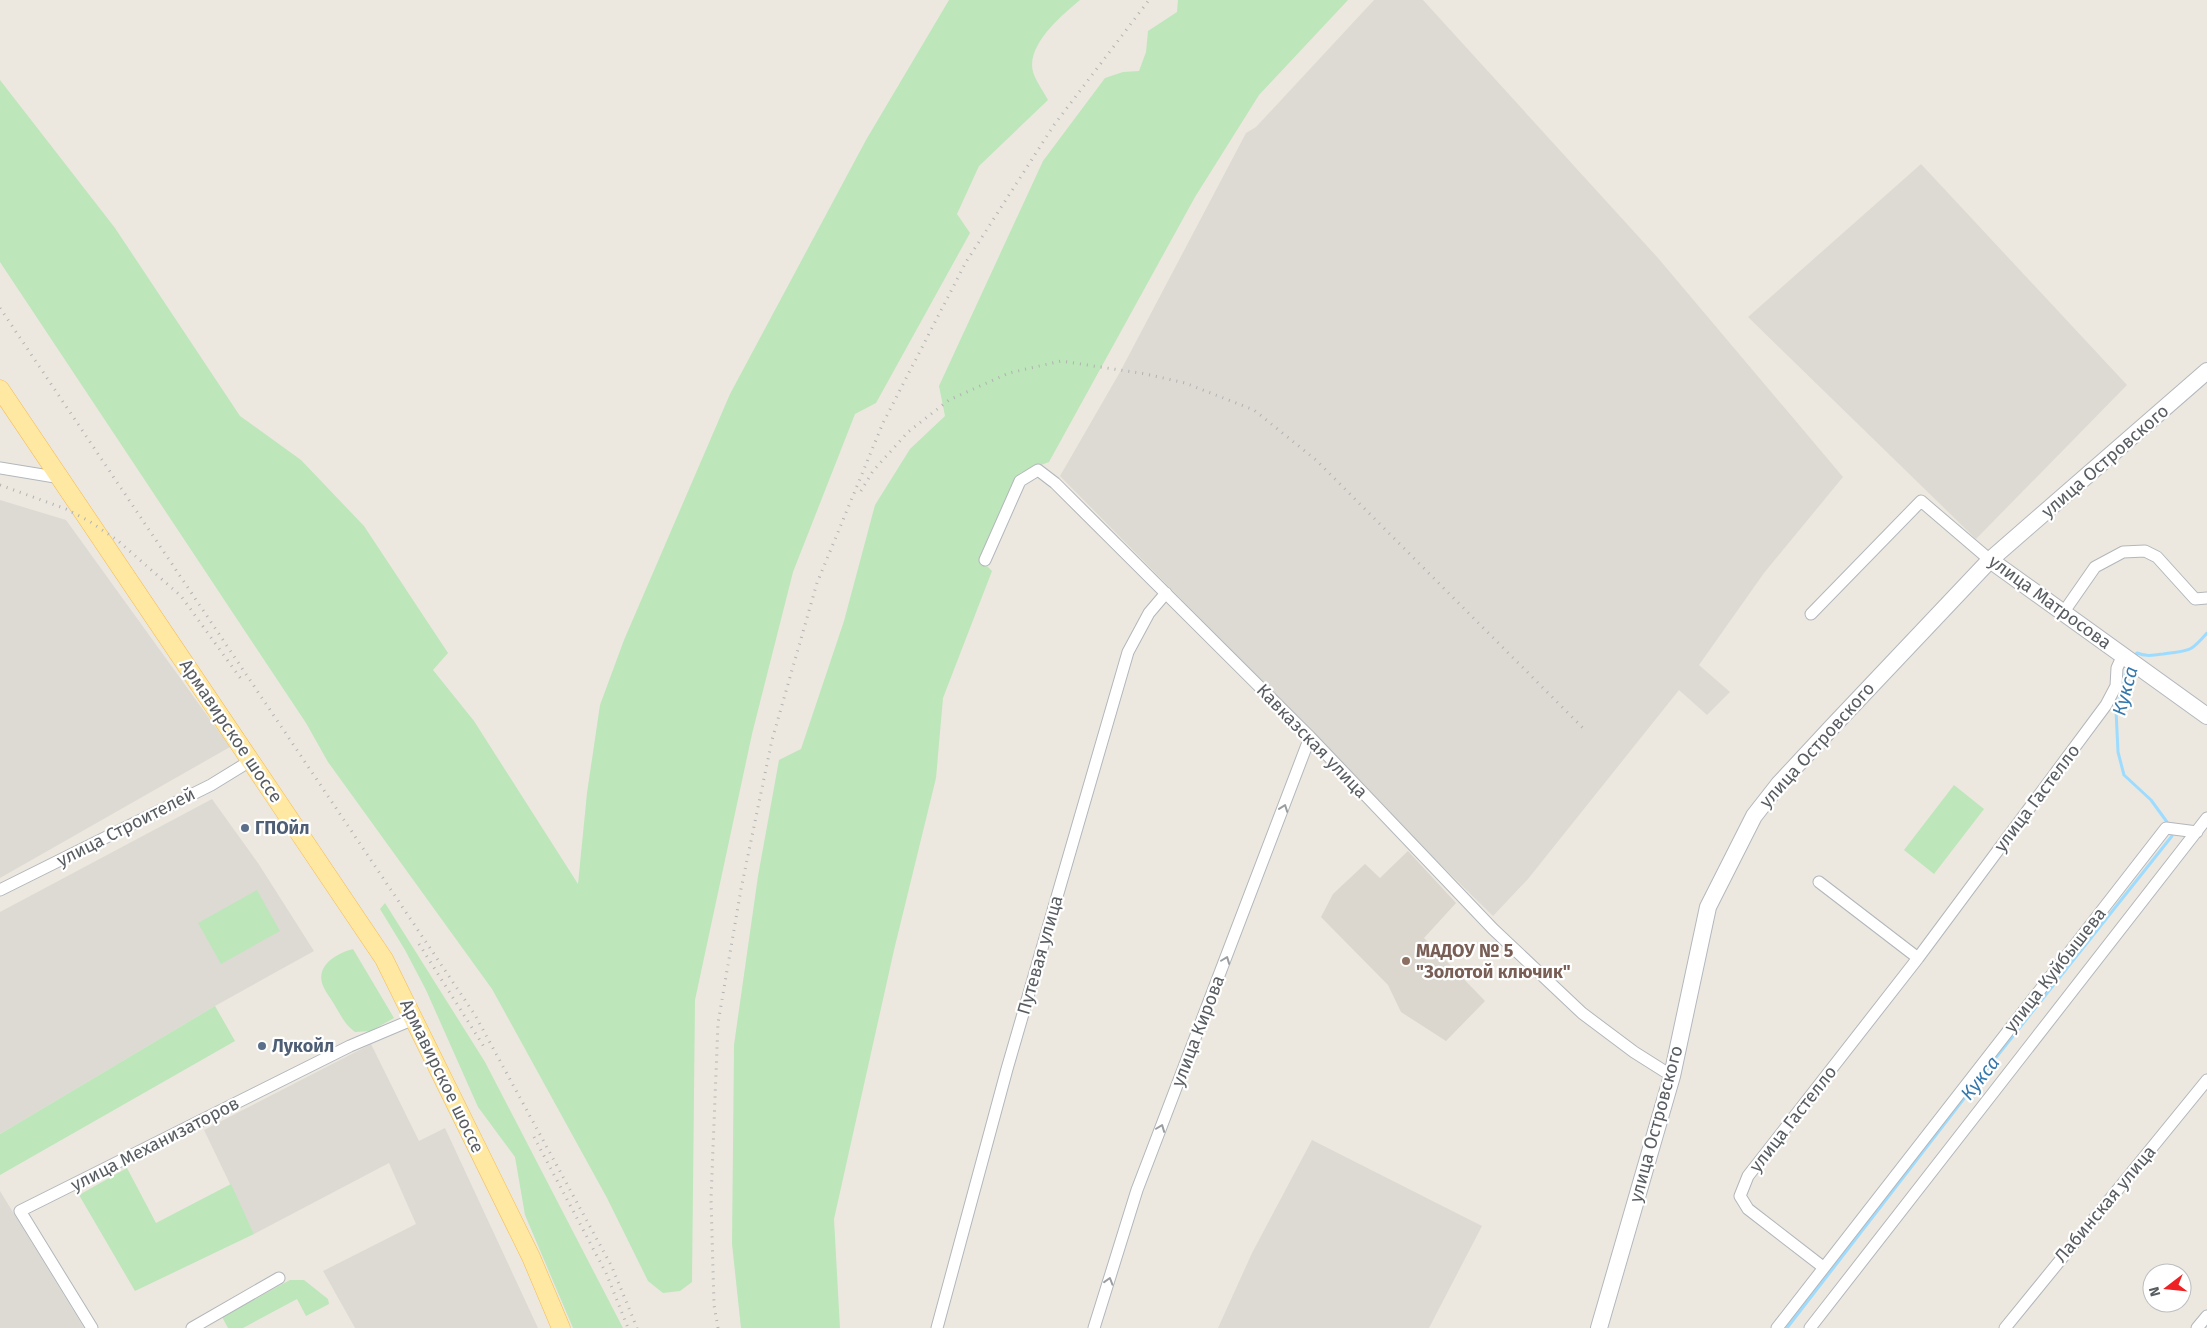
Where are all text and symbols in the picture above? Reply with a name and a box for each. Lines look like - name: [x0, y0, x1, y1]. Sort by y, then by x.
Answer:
- street label: улица Островского: [2037, 400, 2173, 522]
- street label: улица Матросова: [1984, 550, 2116, 654]
- street label: Армавирское шоссе: [175, 655, 287, 807]
- water label: Кукса: [2107, 664, 2143, 718]
- street label: улица Островского: [1755, 678, 1879, 812]
- street label: Кавказская улица: [1252, 679, 1372, 803]
- street label: улица Гастелло: [1989, 740, 2085, 856]
- street label: улица Строителей: [53, 783, 199, 871]
- one-way arrow: [1278, 804, 1288, 813]
- place label: ГПОйл: [255, 817, 309, 839]
- marker: ГПОйл: [239, 822, 251, 834]
- street label: Путевая улица: [1012, 893, 1068, 1017]
- street label: улица Куйбышева: [1999, 903, 2111, 1037]
- place label: МАДОУ № 5 "Золотой ключик": [1416, 940, 1571, 983]
- marker: МАДОУ № 5 "Золотой ключик": [1400, 955, 1412, 967]
- one-way arrow: [1220, 956, 1230, 965]
- street label: улица Кирова: [1167, 972, 1229, 1090]
- street label: Армавирское шоссе: [395, 995, 489, 1157]
- place label: Лукойл: [272, 1035, 334, 1057]
- marker: Лукойл: [256, 1040, 268, 1052]
- street label: улица Островского: [1624, 1043, 1688, 1205]
- water label: Кукса: [1956, 1051, 2004, 1105]
- street label: улица Гастелло: [1745, 1061, 1841, 1177]
- street label: улица Механизаторов: [67, 1092, 243, 1196]
- one-way arrow: [1155, 1124, 1165, 1133]
- street label: Лабинская улица: [2050, 1141, 2160, 1267]
- north arrow: [2142, 1263, 2192, 1313]
- one-way arrow: [1103, 1278, 1113, 1286]
- text: N: [2146, 1285, 2164, 1298]

